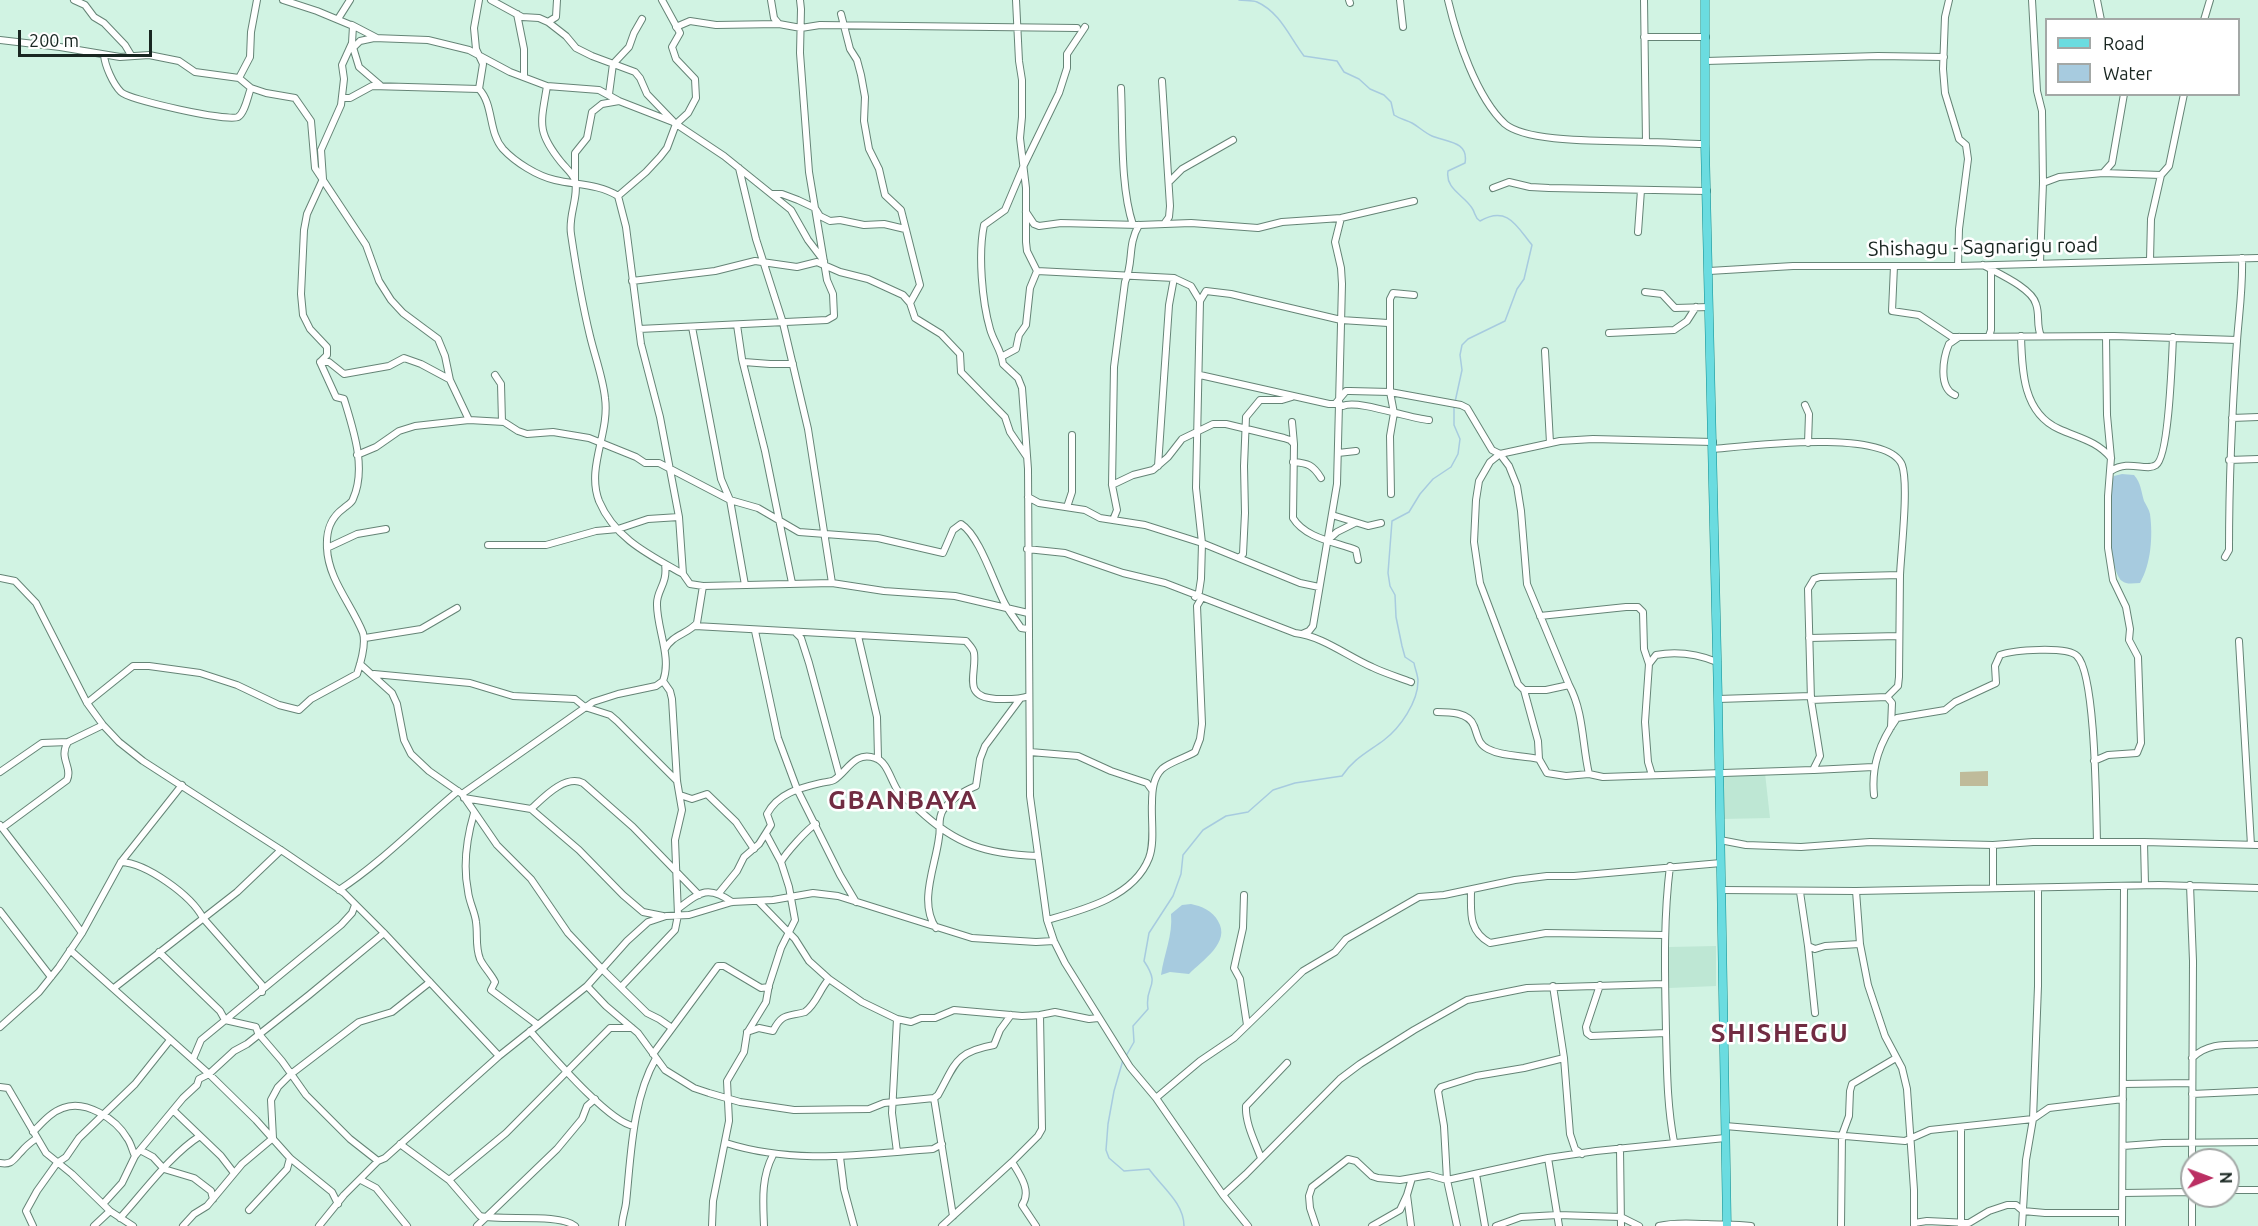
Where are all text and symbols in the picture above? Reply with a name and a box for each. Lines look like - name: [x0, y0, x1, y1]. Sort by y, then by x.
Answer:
- scale bar: [21, 18, 154, 56]
- legend: [2045, 18, 2240, 96]
- text: 200 m: [29, 30, 79, 50]
- text: Road: [2103, 33, 2145, 53]
- text: Water: [2103, 63, 2152, 83]
- street label: Shishagu - Sagnarigu road: [1868, 233, 2098, 261]
- district label: GBANBAYA: [828, 784, 978, 816]
- district label: SHISHEGU: [1711, 1017, 1849, 1049]
- north arrow: [2180, 1148, 2240, 1208]
- text: N: [2217, 1172, 2235, 1184]

